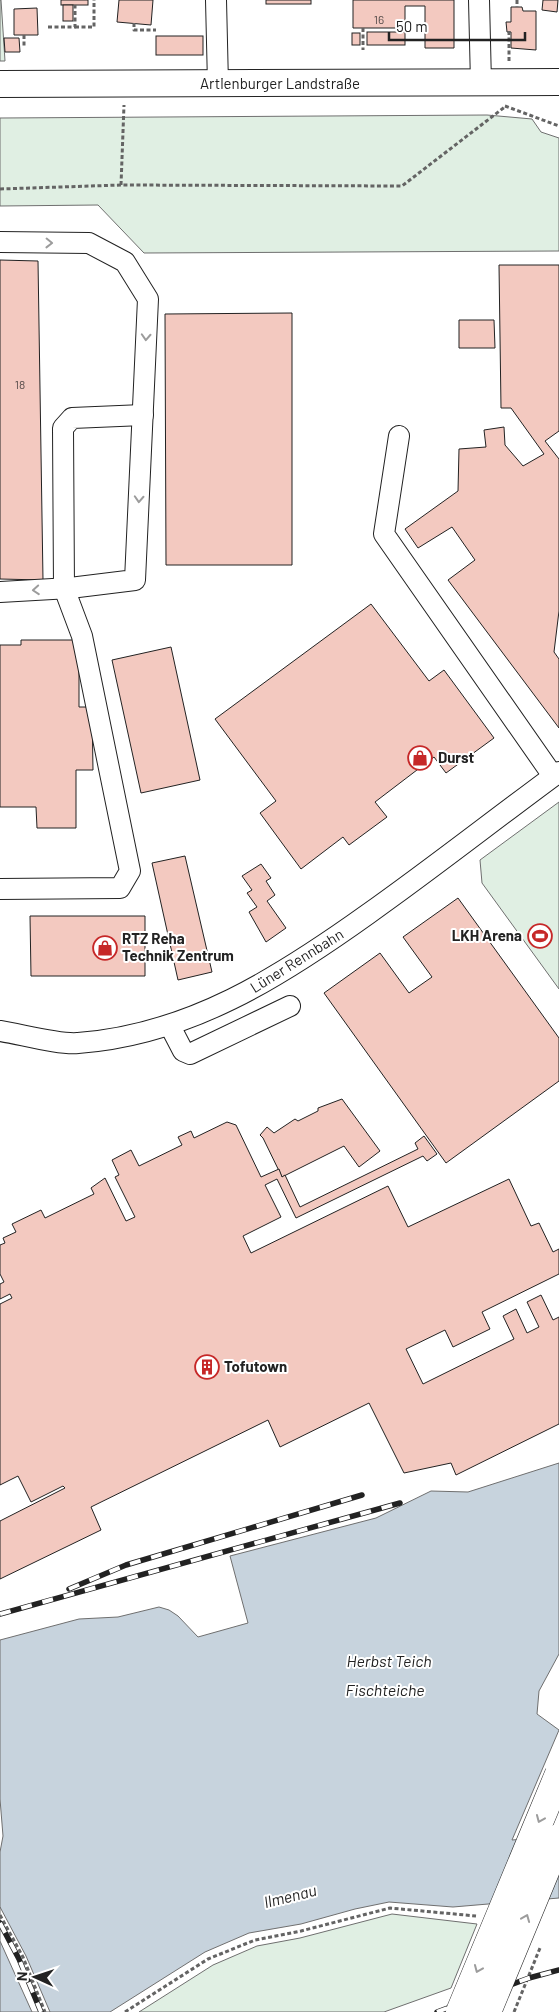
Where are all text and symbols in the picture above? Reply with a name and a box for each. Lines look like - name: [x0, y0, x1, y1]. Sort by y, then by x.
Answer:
- scale bar: [389, 10, 525, 42]
- house number: 16: [374, 12, 384, 26]
- text: 50 m: [396, 17, 428, 35]
- street label: Artlenburger Landstraße: [200, 74, 360, 92]
- one-way arrow: [45, 237, 53, 248]
- one-way arrow: [141, 333, 152, 341]
- house number: 18: [15, 377, 25, 391]
- one-way arrow: [133, 496, 144, 504]
- one-way arrow: [32, 584, 40, 595]
- shop icon: Durst: [407, 745, 433, 771]
- place label: Durst: [438, 748, 474, 766]
- sports icon: LKH Arena: [527, 923, 553, 949]
- street label: Lüner Rennbahn: [247, 924, 346, 996]
- place label: LKH Arena: [452, 926, 522, 944]
- place label: RTZ Reha Technik Zentrum: [122, 929, 234, 964]
- shop icon: RTZ Reha Technik Zentrum: [92, 935, 118, 961]
- building icon: Tofutown: [194, 1354, 220, 1380]
- place label: Tofutown: [224, 1357, 287, 1375]
- water label: Herbst Teich: [346, 1651, 432, 1670]
- water label: Fischteiche: [346, 1680, 424, 1699]
- one-way arrow: [536, 1814, 547, 1823]
- water label: Ilmenau: [262, 1880, 318, 1911]
- one-way arrow: [520, 1915, 530, 1923]
- north arrow: [10, 1952, 60, 2002]
- one-way arrow: [474, 1964, 484, 1973]
- text: N: [13, 1971, 30, 1981]

